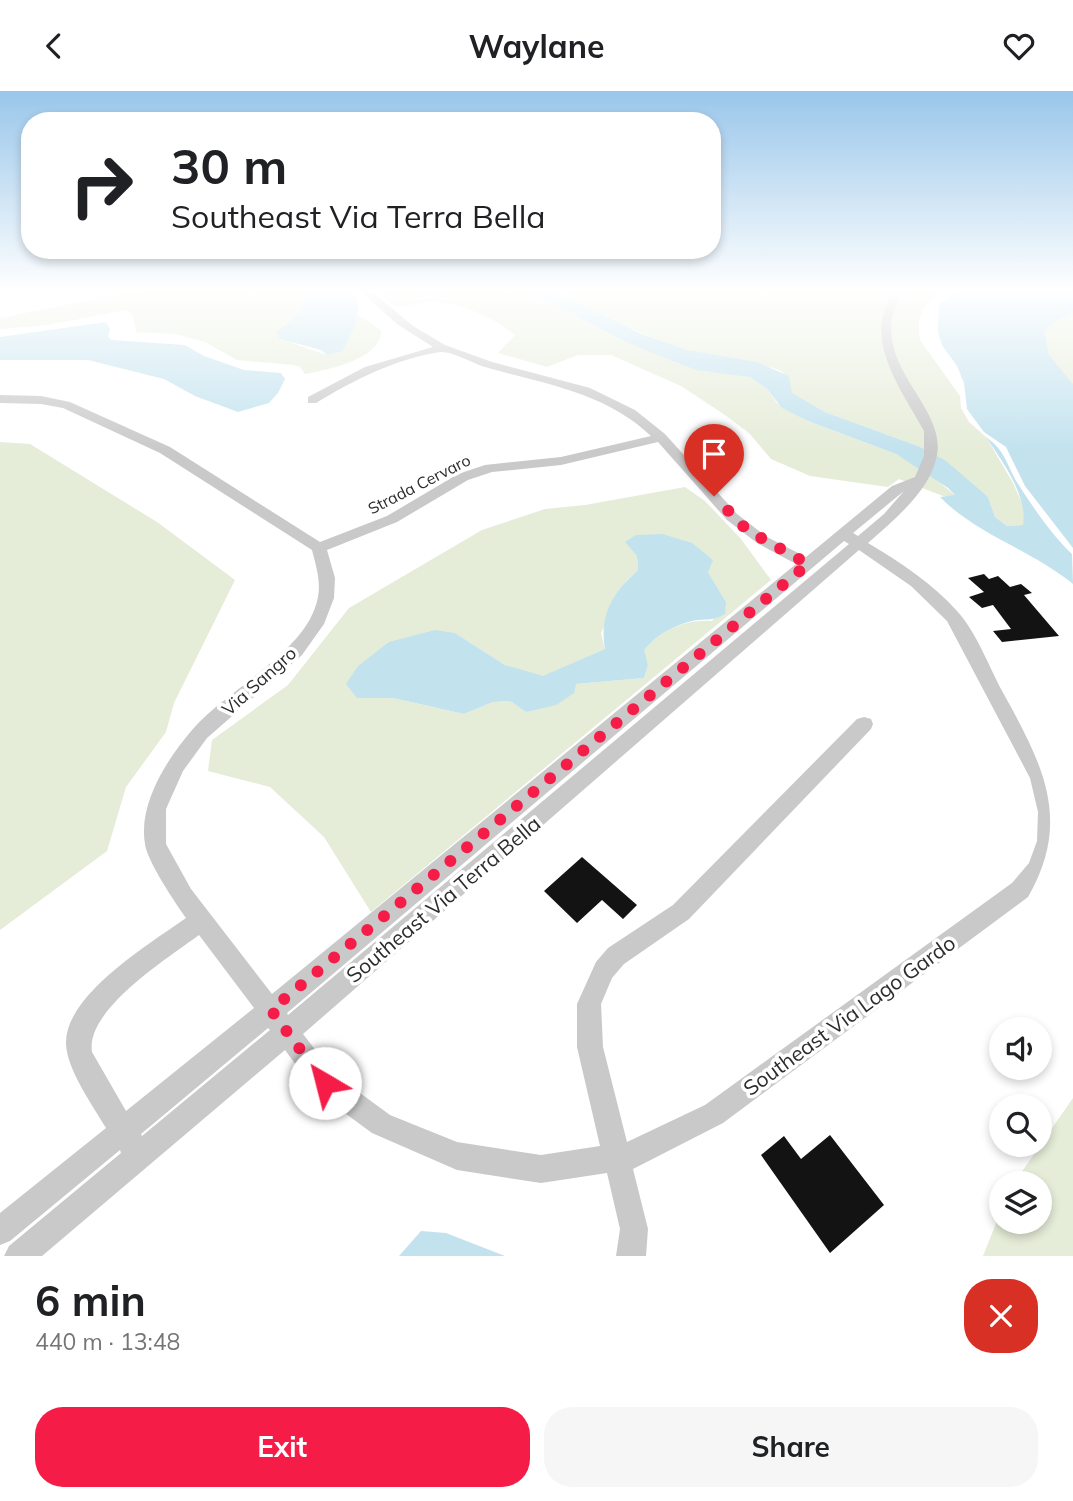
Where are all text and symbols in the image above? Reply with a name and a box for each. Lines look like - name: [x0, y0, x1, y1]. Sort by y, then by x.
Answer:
- text: Waylane: [468, 26, 605, 66]
- icon: back: [35, 27, 73, 65]
- icon: heart: [1000, 27, 1038, 65]
- text: 30 m: [171, 135, 287, 196]
- icon: right: [56, 140, 147, 231]
- text: Southeast Via Terra Bella: [171, 196, 546, 236]
- pin: [684, 424, 744, 496]
- icon: arrive: [695, 435, 733, 473]
- street label: Strada Cervaro: [364, 450, 474, 518]
- street label: Via Sangro: [217, 642, 301, 720]
- street label: Southeast Via Terra Bella: [341, 810, 545, 988]
- street label: Southeast Via Lago Gardo: [738, 929, 960, 1101]
- map controls: [989, 1017, 1052, 1234]
- button: sound: [989, 1017, 1052, 1080]
- position arrow: [288, 1046, 362, 1120]
- button: search: [989, 1094, 1052, 1157]
- button: layers: [989, 1171, 1052, 1234]
- text: 6 min: [35, 1274, 146, 1327]
- button: close: [964, 1279, 1038, 1353]
- text: 440 m · 13:48: [35, 1327, 180, 1356]
- button: Exit: [35, 1407, 530, 1487]
- button: Share: [544, 1407, 1038, 1487]

